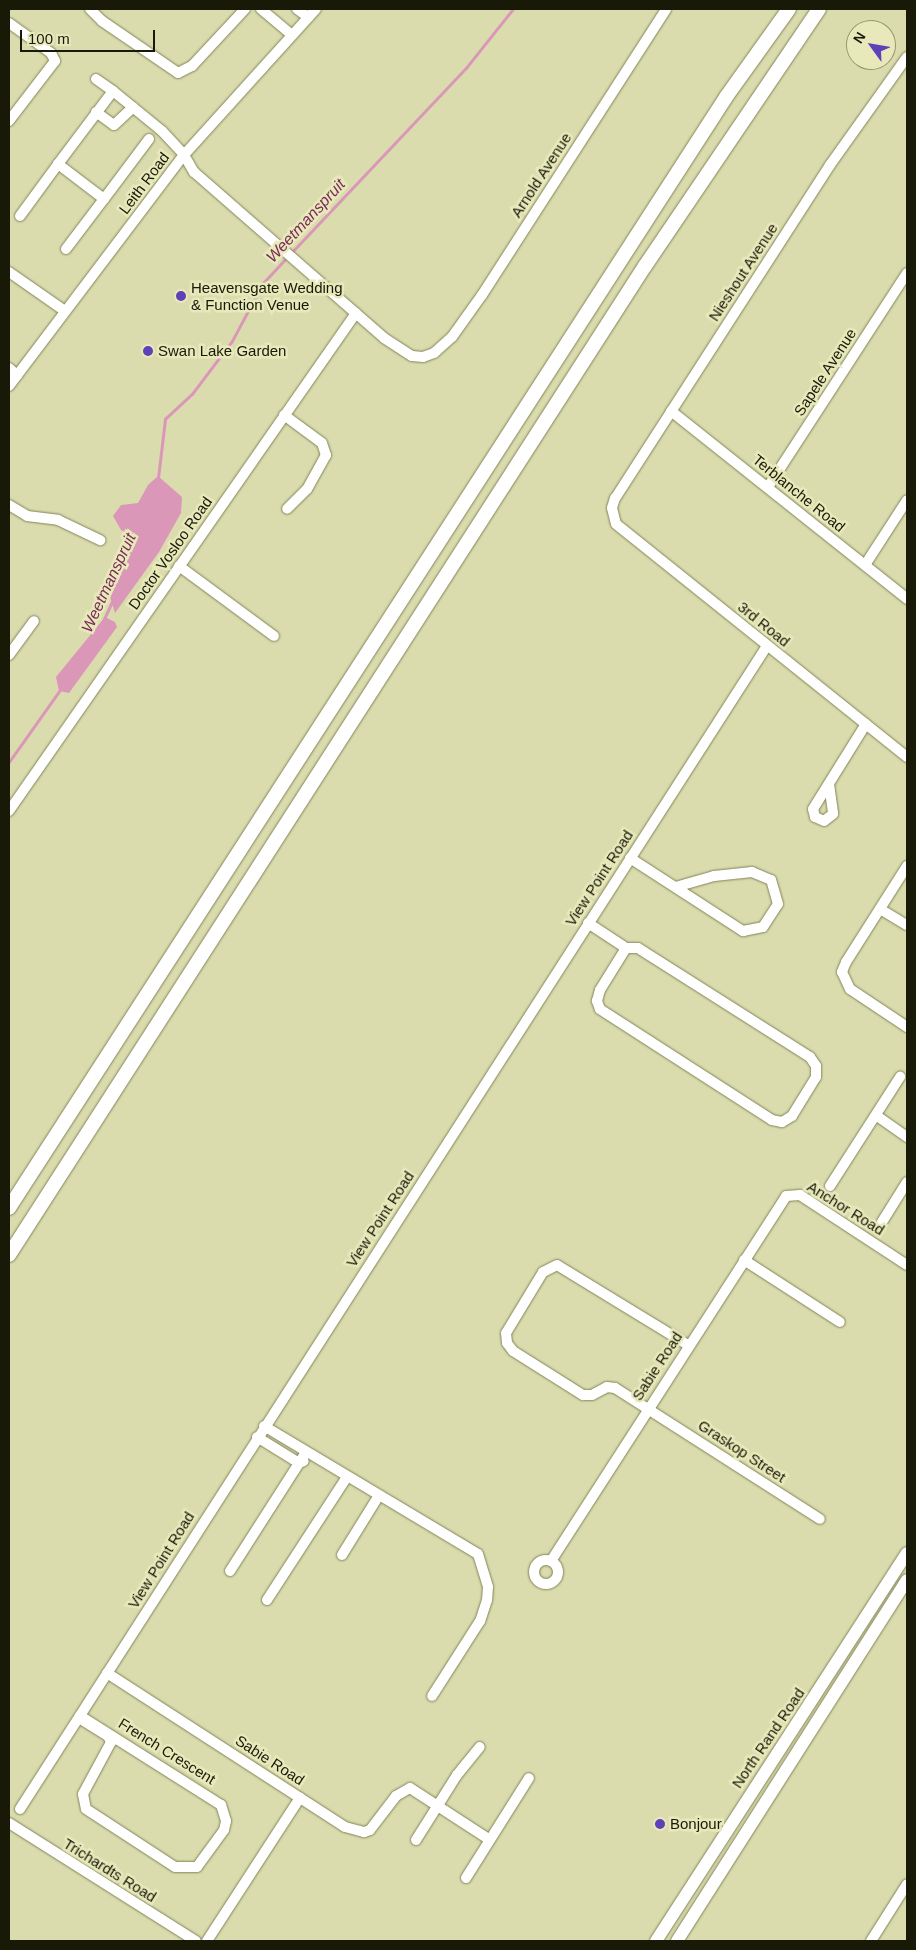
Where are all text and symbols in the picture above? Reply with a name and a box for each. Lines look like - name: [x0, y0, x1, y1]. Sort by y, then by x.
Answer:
- scale bar: [22, 20, 158, 52]
- north arrow: [846, 20, 896, 70]
- text: N: [850, 29, 869, 46]
- text: 100 m: [28, 30, 70, 47]
- street label: Arnold Avenue: [507, 129, 575, 221]
- street label: Leith Road: [115, 149, 173, 217]
- water label: Weetmanspruit: [262, 175, 350, 267]
- street label: Nieshout Avenue: [704, 219, 782, 325]
- place label: Heavensgate Wedding & Function Venue: [191, 278, 342, 313]
- marker: Heavensgate Wedding & Function Venue: [175, 290, 187, 302]
- street label: Sapele Avenue: [790, 325, 860, 419]
- place label: Swan Lake Garden: [158, 342, 286, 360]
- marker: Swan Lake Garden: [142, 345, 154, 357]
- street label: Terblanche Road: [749, 450, 849, 536]
- street label: Doctor Vosloo Road: [124, 493, 216, 613]
- water label: Weetmanspruit: [78, 530, 140, 636]
- street label: 3rd Road: [734, 598, 794, 650]
- street label: View Point Road: [561, 827, 637, 929]
- street label: View Point Road: [342, 1168, 418, 1270]
- street label: Anchor Road: [804, 1177, 888, 1239]
- street label: Sabie Road: [628, 1328, 686, 1404]
- street label: Graskop Street: [695, 1416, 789, 1486]
- street label: View Point Road: [124, 1508, 198, 1612]
- street label: North Rand Road: [728, 1685, 808, 1791]
- street label: French Crescent: [115, 1714, 219, 1788]
- street label: Sabie Road: [232, 1731, 308, 1789]
- place label: Bonjour: [670, 1815, 722, 1833]
- marker: Bonjour: [654, 1818, 666, 1830]
- street label: Trichardts Road: [60, 1834, 160, 1906]

